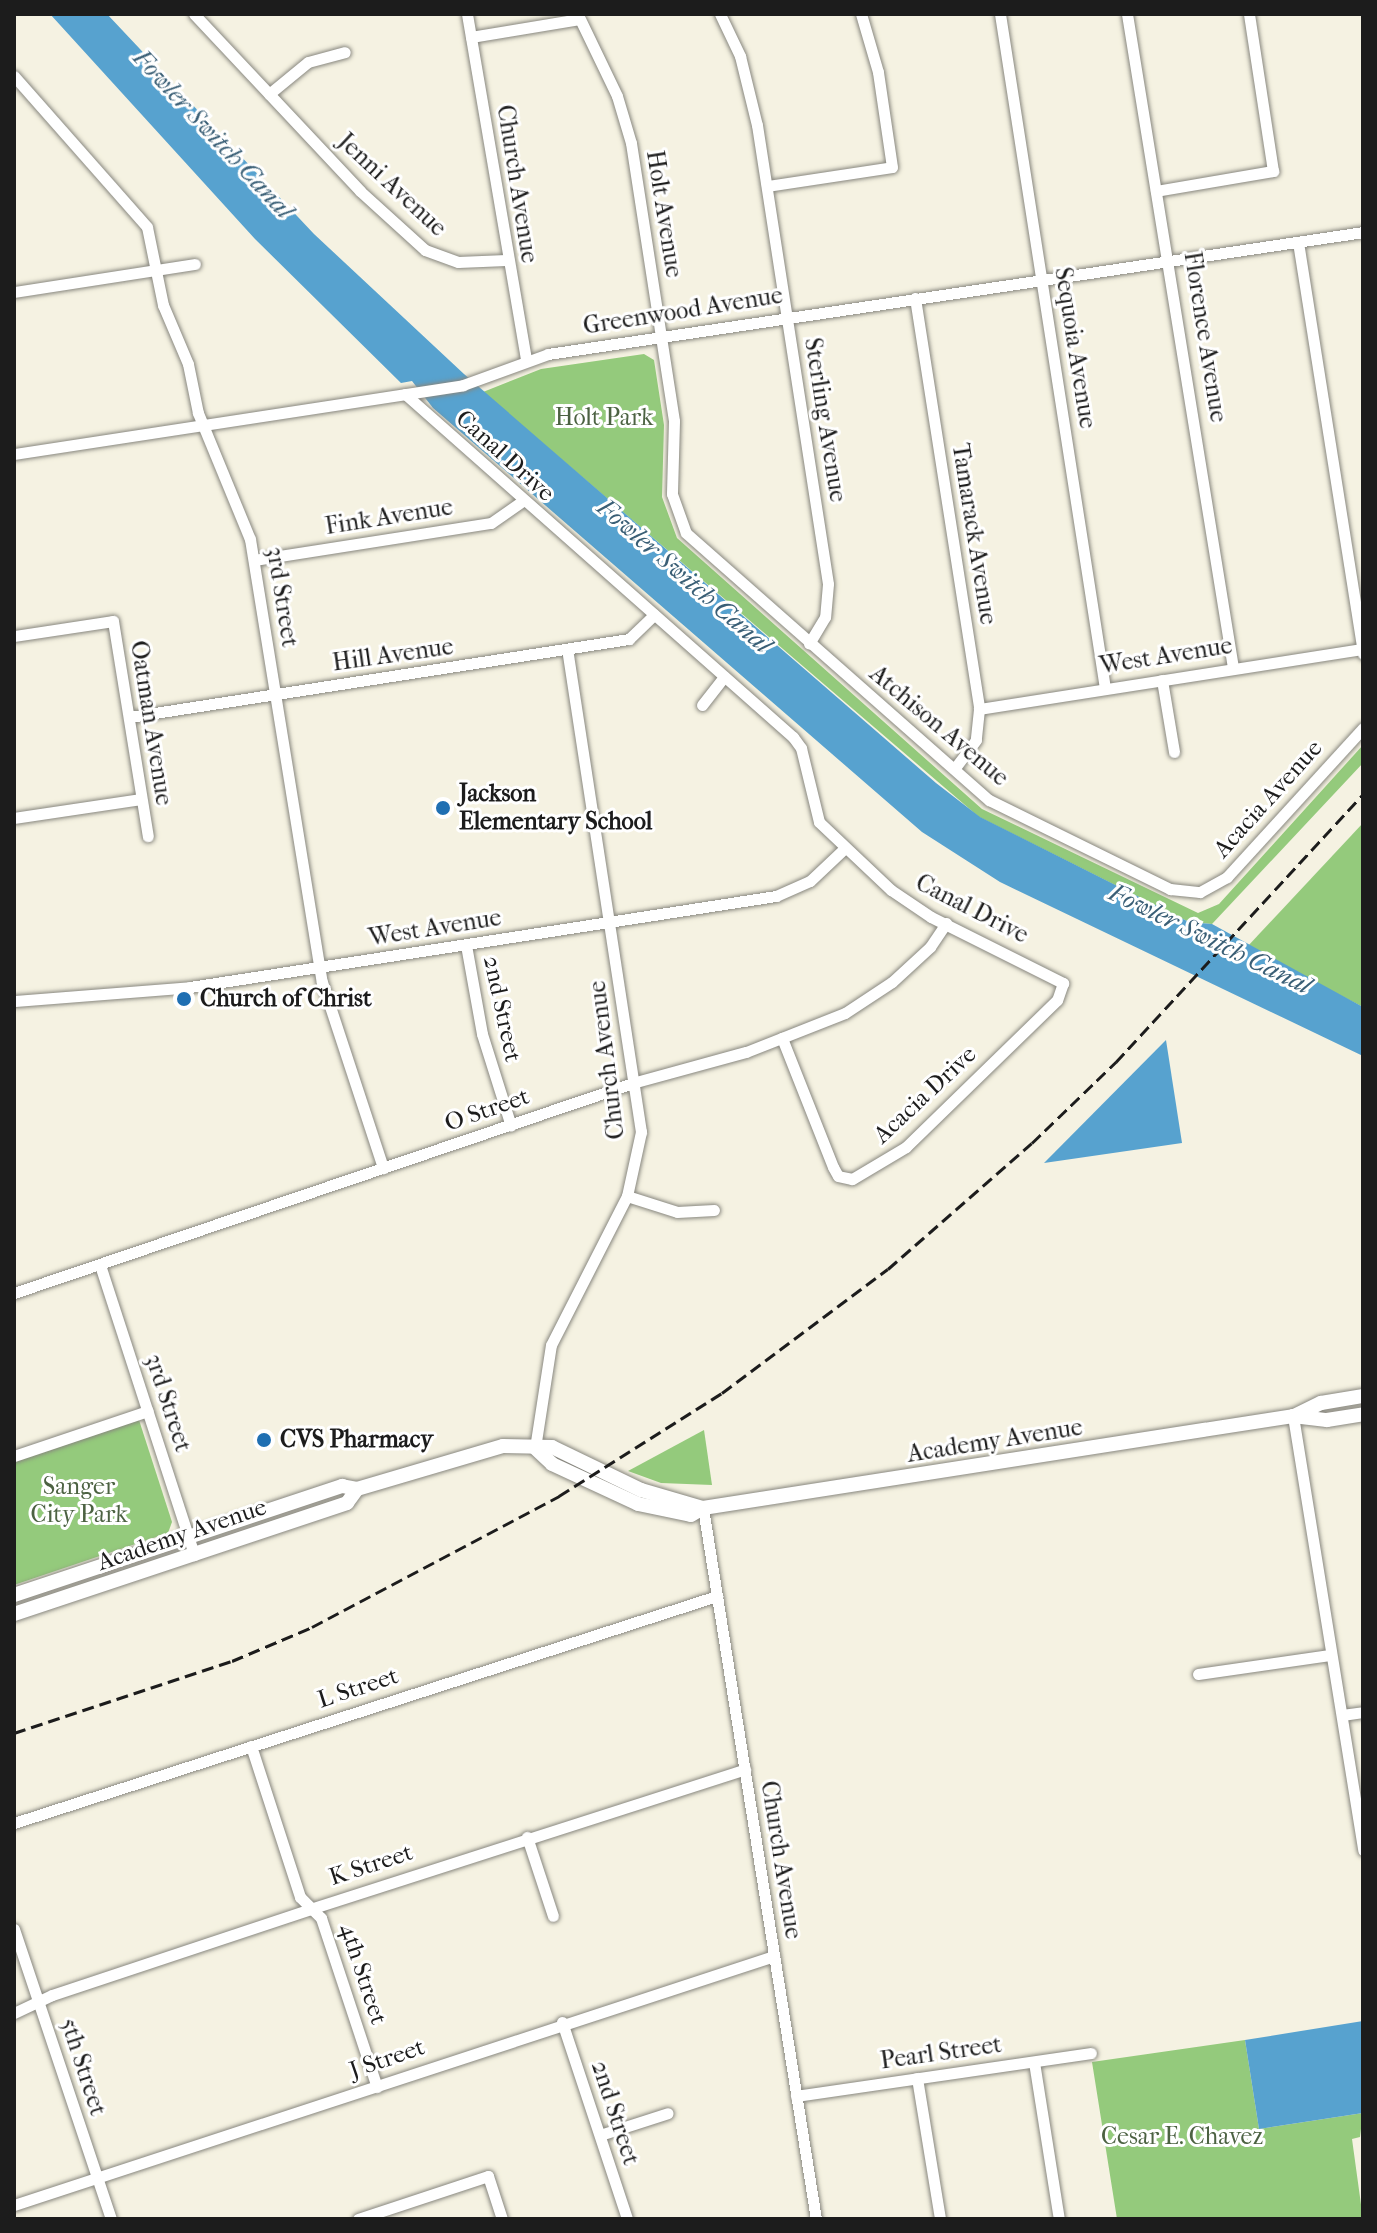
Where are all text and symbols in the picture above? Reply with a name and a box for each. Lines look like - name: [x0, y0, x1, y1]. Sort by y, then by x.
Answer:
- water label: Fowler Switch Canal: [126, 43, 300, 225]
- street label: Church Avenue: [490, 103, 544, 265]
- street label: Jenni Avenue: [332, 127, 452, 243]
- street label: Holt Avenue: [640, 148, 688, 280]
- street label: Florence Avenue: [1177, 250, 1233, 424]
- street label: Sequoia Avenue: [1048, 265, 1102, 431]
- street label: Greenwood Avenue: [581, 281, 785, 341]
- street label: Sterling Avenue: [798, 336, 852, 504]
- street label: Canal Drive: [450, 404, 560, 508]
- park label: Holt Park: [555, 404, 653, 432]
- street label: Tamarack Avenue: [945, 441, 1003, 627]
- water label: Fowler Switch Canal: [591, 492, 777, 660]
- street label: Fink Avenue: [323, 493, 455, 541]
- street label: 3rd Street: [260, 545, 304, 649]
- street label: West Avenue: [1098, 631, 1234, 681]
- street label: Hill Avenue: [331, 632, 455, 678]
- street label: Oatman Avenue: [124, 639, 178, 807]
- street label: Atchison Avenue: [864, 660, 1014, 792]
- street label: Acacia Avenue: [1208, 734, 1328, 864]
- place label: Jackson Elementary School: [459, 780, 652, 836]
- marker: Jackson Elementary School: [434, 799, 452, 817]
- street label: Canal Drive: [911, 868, 1033, 950]
- water label: Fowler Switch Canal: [1104, 877, 1316, 1001]
- street label: West Avenue: [367, 903, 503, 953]
- street label: 2nd Street: [477, 953, 527, 1065]
- street label: Church Avenue: [583, 979, 631, 1141]
- place label: Church of Christ: [200, 985, 372, 1013]
- marker: Church of Christ: [175, 990, 193, 1008]
- street label: Acacia Drive: [868, 1040, 982, 1150]
- street label: O Street: [441, 1082, 533, 1138]
- street label: 3rd Street: [139, 1350, 197, 1456]
- street label: Academy Avenue: [905, 1413, 1085, 1469]
- place label: CVS Pharmacy: [280, 1426, 433, 1454]
- marker: CVS Pharmacy: [255, 1431, 273, 1449]
- park label: Sanger City Park: [30, 1473, 128, 1529]
- street label: Academy Avenue: [94, 1493, 270, 1577]
- street label: L Street: [314, 1661, 402, 1715]
- street label: Church Avenue: [754, 1779, 808, 1941]
- street label: K Street: [326, 1838, 416, 1892]
- street label: 4th Street: [333, 1920, 393, 2028]
- street label: 5th Street: [54, 2015, 112, 2119]
- street label: Pearl Street: [879, 2030, 1003, 2076]
- street label: J Street: [346, 2033, 428, 2085]
- street label: 2nd Street: [585, 2057, 645, 2169]
- park label: Cesar E. Chavez: [1101, 2123, 1263, 2151]

